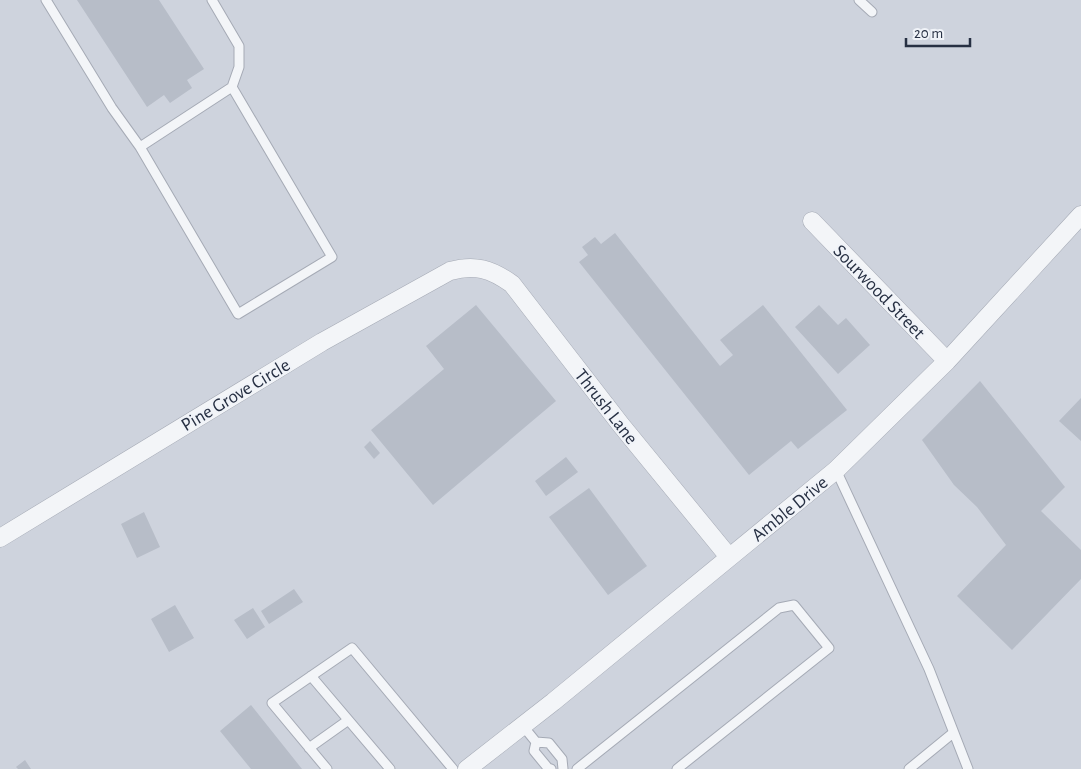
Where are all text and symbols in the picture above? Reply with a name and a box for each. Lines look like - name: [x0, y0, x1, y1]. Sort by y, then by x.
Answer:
- scale bar: [906, 15, 970, 47]
- text: 20 m: [914, 26, 943, 41]
- street label: Sourwood Street: [829, 241, 928, 343]
- street label: Pine Grove Circle: [178, 355, 294, 435]
- street label: Thrush Lane: [571, 366, 641, 448]
- street label: Amble Drive: [748, 473, 832, 545]

